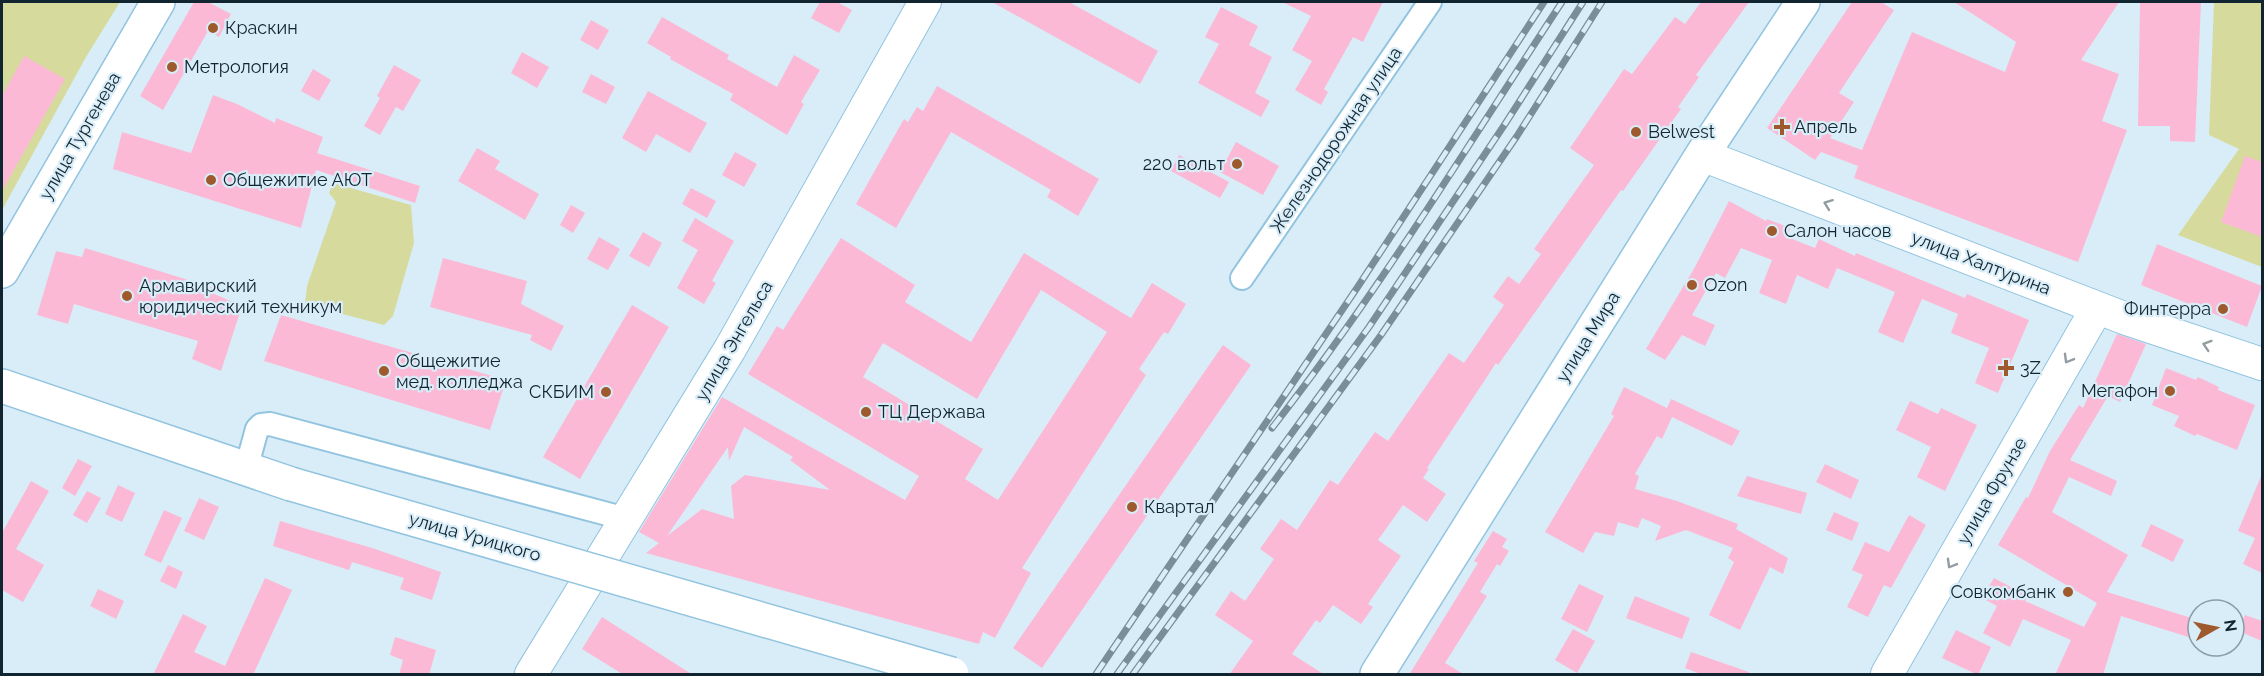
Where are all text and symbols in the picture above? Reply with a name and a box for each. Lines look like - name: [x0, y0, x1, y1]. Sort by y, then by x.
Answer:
- place label: Краскин: [225, 17, 298, 38]
- marker: Краскин: [206, 21, 220, 35]
- street label: Железнодорожная улица: [1265, 43, 1406, 237]
- place label: Метрология: [184, 56, 289, 77]
- marker: Метрология: [165, 60, 179, 74]
- street label: улица Тургенева: [35, 68, 125, 203]
- place label: Апрель: [1794, 116, 1857, 137]
- marker: Апрель: [1775, 120, 1789, 134]
- place label: Belwest: [1648, 121, 1715, 142]
- marker: Belwest: [1629, 125, 1643, 139]
- place label: 220 вольт: [1143, 153, 1225, 174]
- marker: 220 вольт: [1230, 157, 1244, 171]
- place label: Общежитие АЮТ: [223, 169, 372, 190]
- marker: Общежитие АЮТ: [204, 173, 218, 187]
- one-way arrow: [1823, 199, 1834, 211]
- place label: Салон часов: [1784, 220, 1891, 241]
- marker: Салон часов: [1765, 224, 1779, 238]
- street label: улица Халтурина: [1909, 226, 2054, 299]
- place label: Ozon: [1704, 274, 1747, 295]
- place label: Армавирский юридический техникум: [139, 275, 342, 317]
- street label: улица Энгельса: [691, 277, 777, 405]
- marker: Ozon: [1685, 278, 1699, 292]
- street label: улица Мира: [1551, 288, 1624, 386]
- marker: Армавирский юридический техникум: [120, 289, 134, 303]
- place label: Финтерра: [2124, 298, 2211, 319]
- marker: Финтерра: [2216, 302, 2230, 316]
- one-way arrow: [2202, 340, 2213, 353]
- place label: Общежитие мед. колледжа: [396, 350, 523, 392]
- one-way arrow: [2064, 353, 2076, 363]
- place label: 3Z: [2020, 357, 2041, 378]
- marker: 3Z: [1997, 359, 2015, 377]
- marker: Общежитие мед. колледжа: [377, 364, 391, 378]
- place label: Мегафон: [2081, 380, 2158, 401]
- place label: СКБИМ: [529, 381, 594, 402]
- marker: Мегафон: [2163, 384, 2177, 398]
- marker: СКБИМ: [599, 385, 613, 399]
- place label: ТЦ Держава: [878, 401, 985, 422]
- marker: ТЦ Держава: [859, 405, 873, 419]
- street label: улица Фрунзе: [1952, 433, 2031, 548]
- place label: Квартал: [1144, 496, 1215, 517]
- marker: Квартал: [1125, 500, 1139, 514]
- street label: улица Урицкого: [407, 508, 544, 565]
- one-way arrow: [1946, 558, 1958, 568]
- place label: Совкомбанк: [1951, 581, 2056, 602]
- marker: Совкомбанк: [2061, 585, 2075, 599]
- north arrow: [2186, 598, 2246, 658]
- text: N: [2220, 618, 2241, 633]

